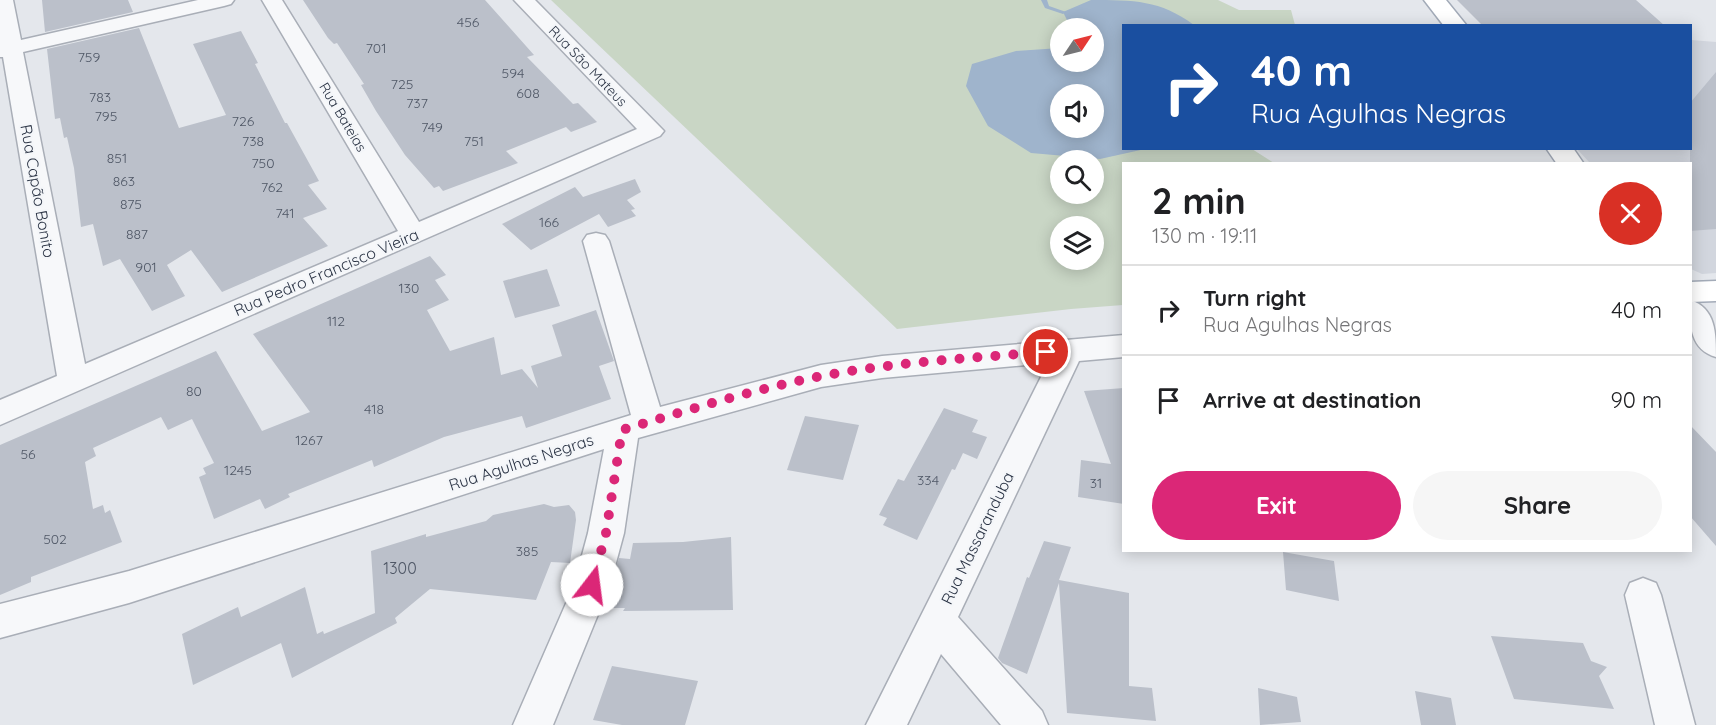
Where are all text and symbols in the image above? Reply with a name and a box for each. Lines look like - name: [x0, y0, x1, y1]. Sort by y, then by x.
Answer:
- house number: 456: [457, 13, 480, 31]
- north arrow: [1050, 18, 1104, 72]
- map controls: [1050, 18, 1104, 270]
- street label: Rua São Mateus: [545, 22, 631, 110]
- house number: 701: [366, 39, 386, 57]
- text: 40 m: [1251, 44, 1352, 97]
- house number: 759: [78, 48, 100, 66]
- icon: right: [1152, 48, 1230, 126]
- house number: 594: [502, 64, 524, 82]
- house number: 725: [391, 75, 413, 93]
- street label: Rua Bateias: [315, 79, 371, 155]
- house number: 608: [516, 84, 540, 102]
- button: sound: [1050, 84, 1104, 138]
- house number: 783: [89, 88, 111, 106]
- house number: 737: [406, 94, 428, 112]
- text: Rua Agulhas Negras: [1251, 96, 1506, 130]
- house number: 795: [95, 107, 117, 125]
- house number: 726: [232, 112, 255, 130]
- house number: 749: [421, 118, 443, 136]
- street label: Rua Capão Bonito: [16, 123, 60, 259]
- house number: 738: [242, 132, 264, 150]
- house number: 751: [464, 132, 484, 150]
- house number: 851: [107, 149, 127, 167]
- button: search: [1050, 150, 1104, 204]
- house number: 750: [251, 154, 275, 172]
- house number: 863: [113, 172, 135, 190]
- house number: 762: [261, 178, 283, 196]
- text: 2 min: [1152, 178, 1246, 223]
- button: close: [1599, 182, 1662, 245]
- house number: 875: [120, 195, 142, 213]
- house number: 741: [275, 204, 295, 222]
- house number: 166: [539, 213, 560, 231]
- button: layers: [1050, 216, 1104, 270]
- text: 130 m · 19:11: [1152, 223, 1257, 248]
- street label: Rua Pedro Francisco Vieira: [230, 224, 422, 320]
- house number: 887: [126, 225, 148, 243]
- house number: 901: [135, 258, 157, 276]
- house number: 130: [399, 279, 419, 297]
- text: Turn right: [1203, 284, 1307, 312]
- icon: right: [1152, 294, 1185, 327]
- text: 40 m: [1611, 296, 1662, 324]
- house number: 112: [327, 312, 345, 330]
- text: Rua Agulhas Negras: [1203, 312, 1392, 337]
- pin: [1020, 326, 1071, 377]
- icon: arrive: [1029, 335, 1062, 368]
- house number: 80: [186, 382, 202, 400]
- icon: arrive: [1152, 384, 1185, 417]
- text: Arrive at destination: [1203, 386, 1421, 414]
- text: 90 m: [1611, 386, 1662, 414]
- house number: 418: [364, 400, 384, 418]
- street label: Rua Agulhas Negras: [446, 429, 596, 495]
- house number: 1267: [295, 431, 323, 449]
- house number: 56: [20, 445, 36, 463]
- house number: 1245: [224, 461, 252, 479]
- street label: Rua Massaranduba: [936, 469, 1018, 607]
- house number: 334: [917, 471, 939, 489]
- button: Exit: [1152, 471, 1401, 540]
- button: Share: [1413, 471, 1662, 540]
- house number: 31: [1090, 474, 1102, 492]
- house number: 502: [43, 530, 67, 548]
- house number: 385: [516, 542, 538, 560]
- position arrow: [560, 553, 624, 617]
- house number: 1300: [383, 558, 417, 578]

